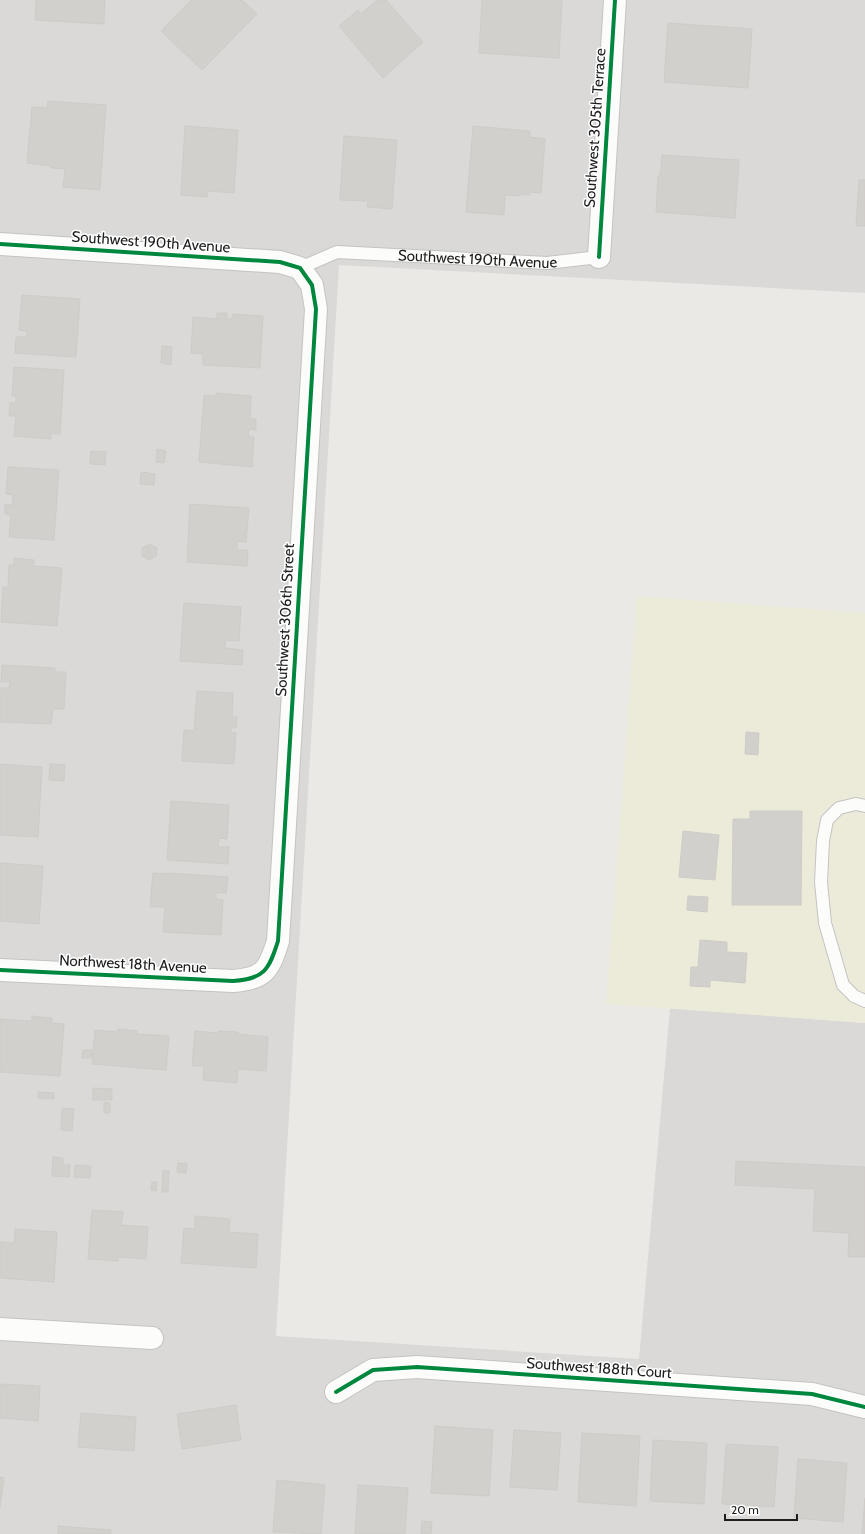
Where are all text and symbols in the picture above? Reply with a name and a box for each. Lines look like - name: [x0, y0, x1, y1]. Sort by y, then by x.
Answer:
- street label: Southwest 305th Terrace: [580, 47, 610, 208]
- street label: Southwest 190th Avenue: [71, 227, 231, 257]
- street label: Southwest 190th Avenue: [398, 246, 558, 272]
- street label: Southwest 306th Street: [272, 543, 298, 697]
- street label: Northwest 18th Avenue: [59, 951, 207, 977]
- street label: Southwest 188th Court: [526, 1354, 672, 1382]
- scale bar: [725, 1496, 797, 1522]
- text: 20 m: [731, 1502, 759, 1517]

